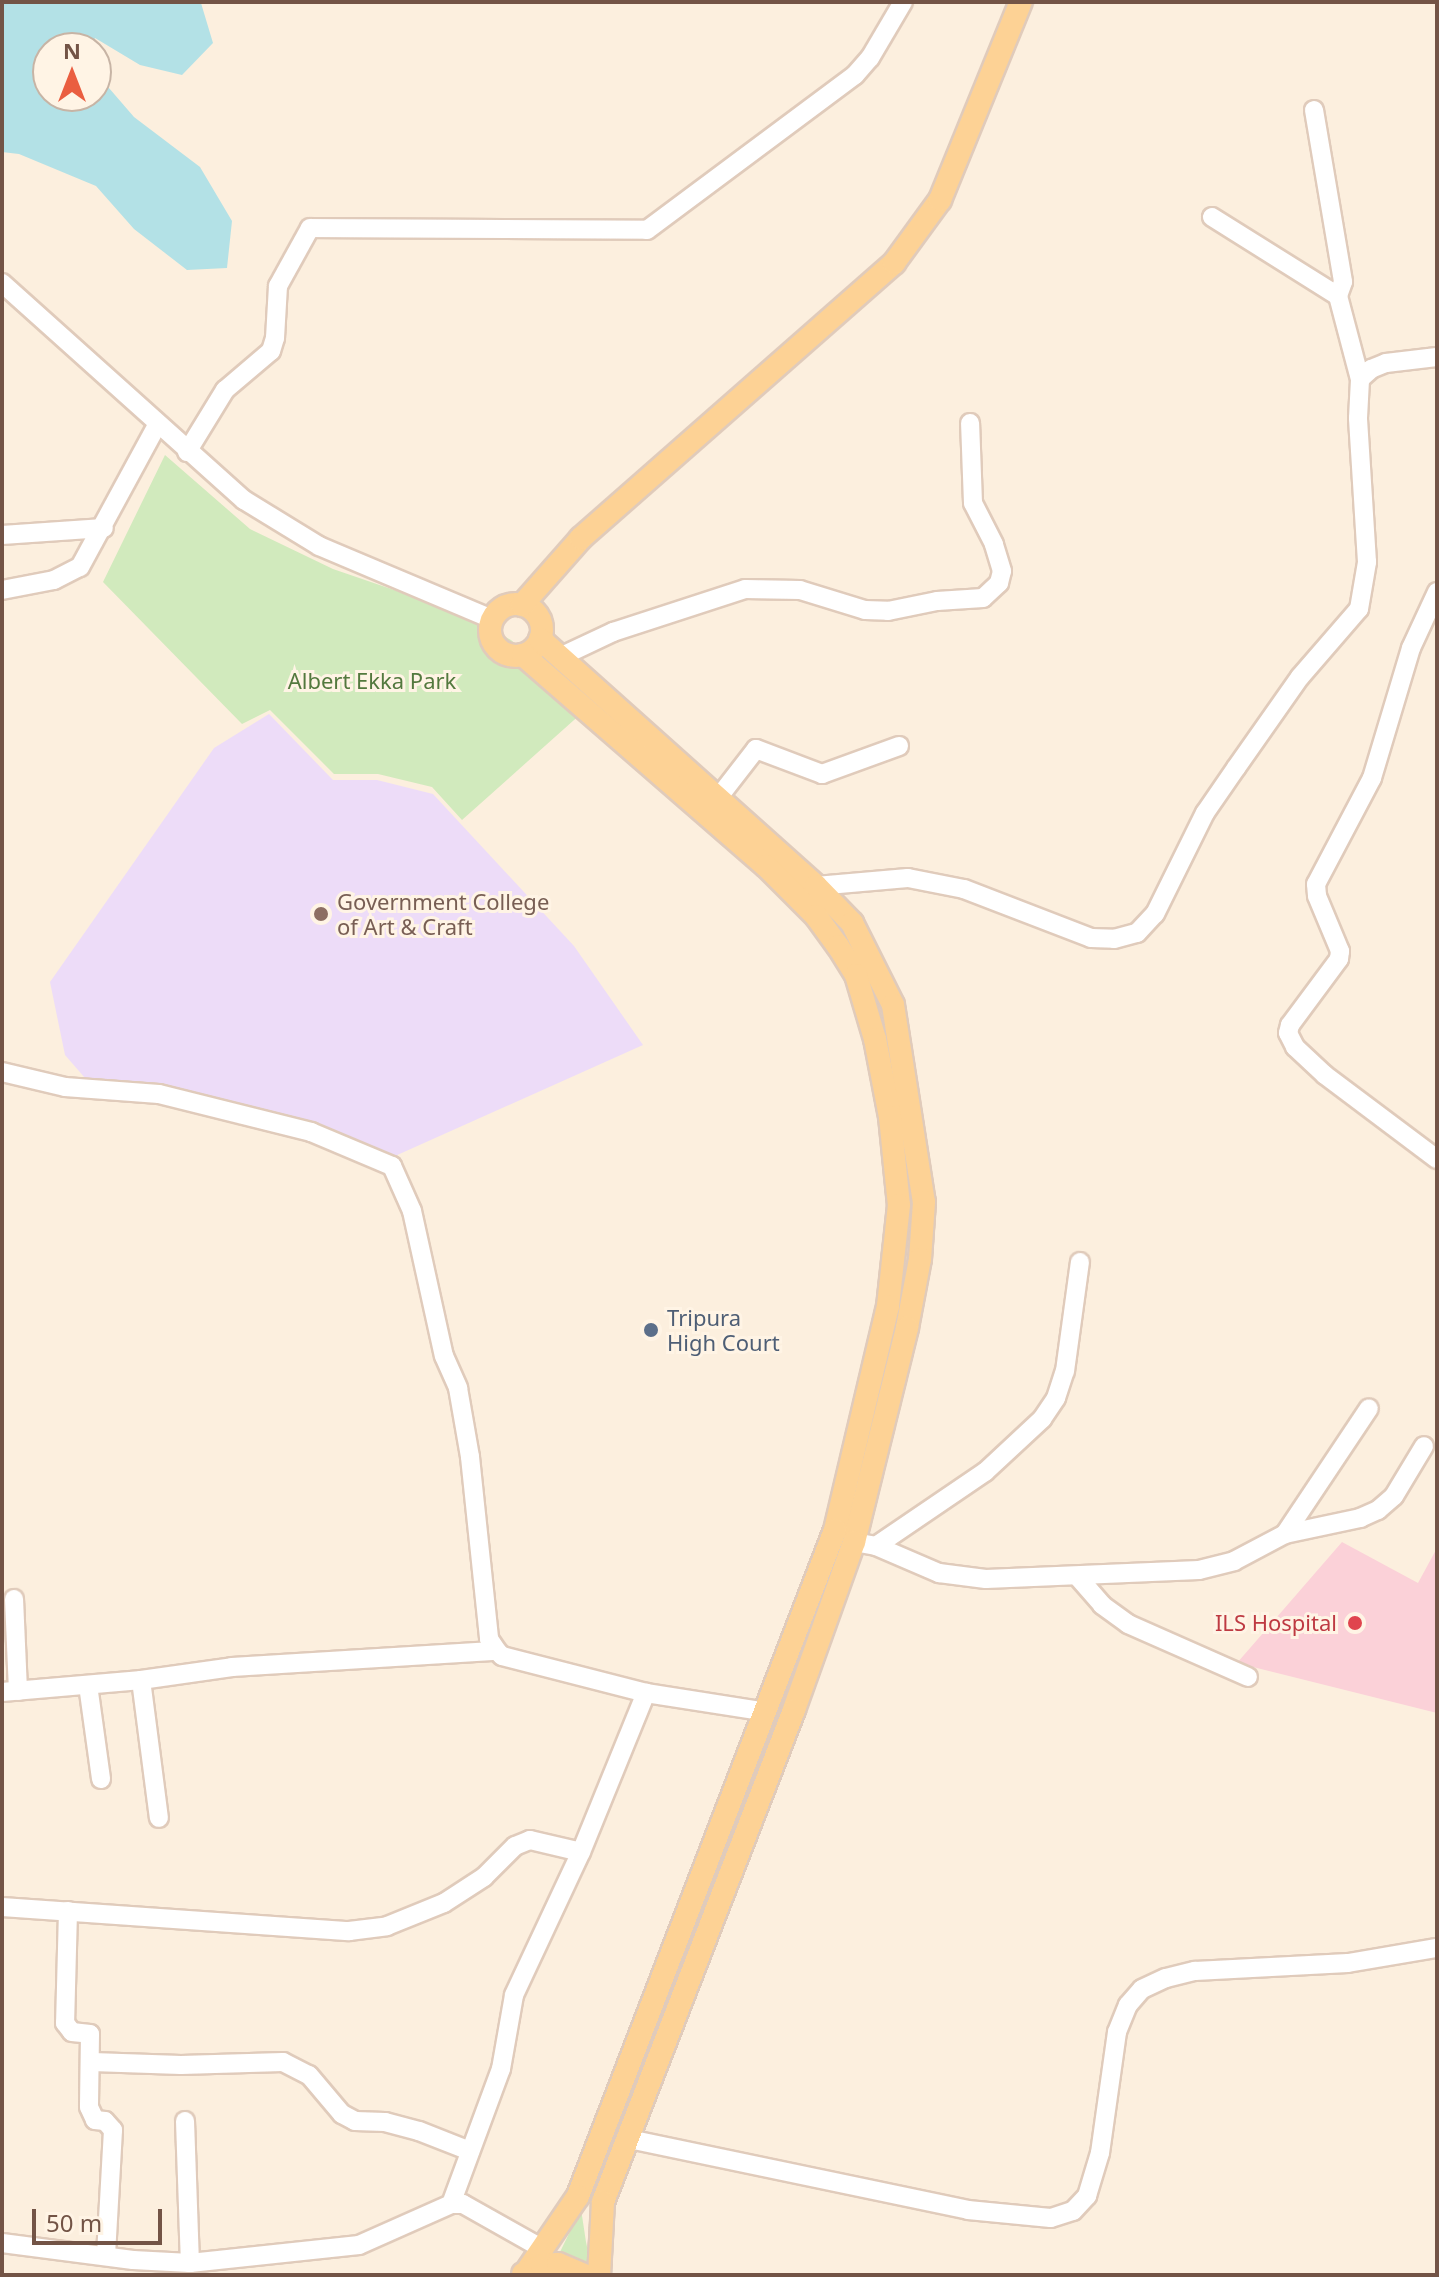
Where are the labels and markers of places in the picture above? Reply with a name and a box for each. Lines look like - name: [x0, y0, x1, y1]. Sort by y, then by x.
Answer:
- place label: Government College of Art & Craft: [337, 888, 549, 940]
- marker: Government College of Art & Craft: [312, 905, 330, 923]
- place label: Tripura High Court: [667, 1304, 780, 1356]
- marker: Tripura High Court: [642, 1321, 660, 1339]
- place label: ILS Hospital: [1215, 1610, 1337, 1636]
- marker: ILS Hospital: [1344, 1612, 1366, 1634]

